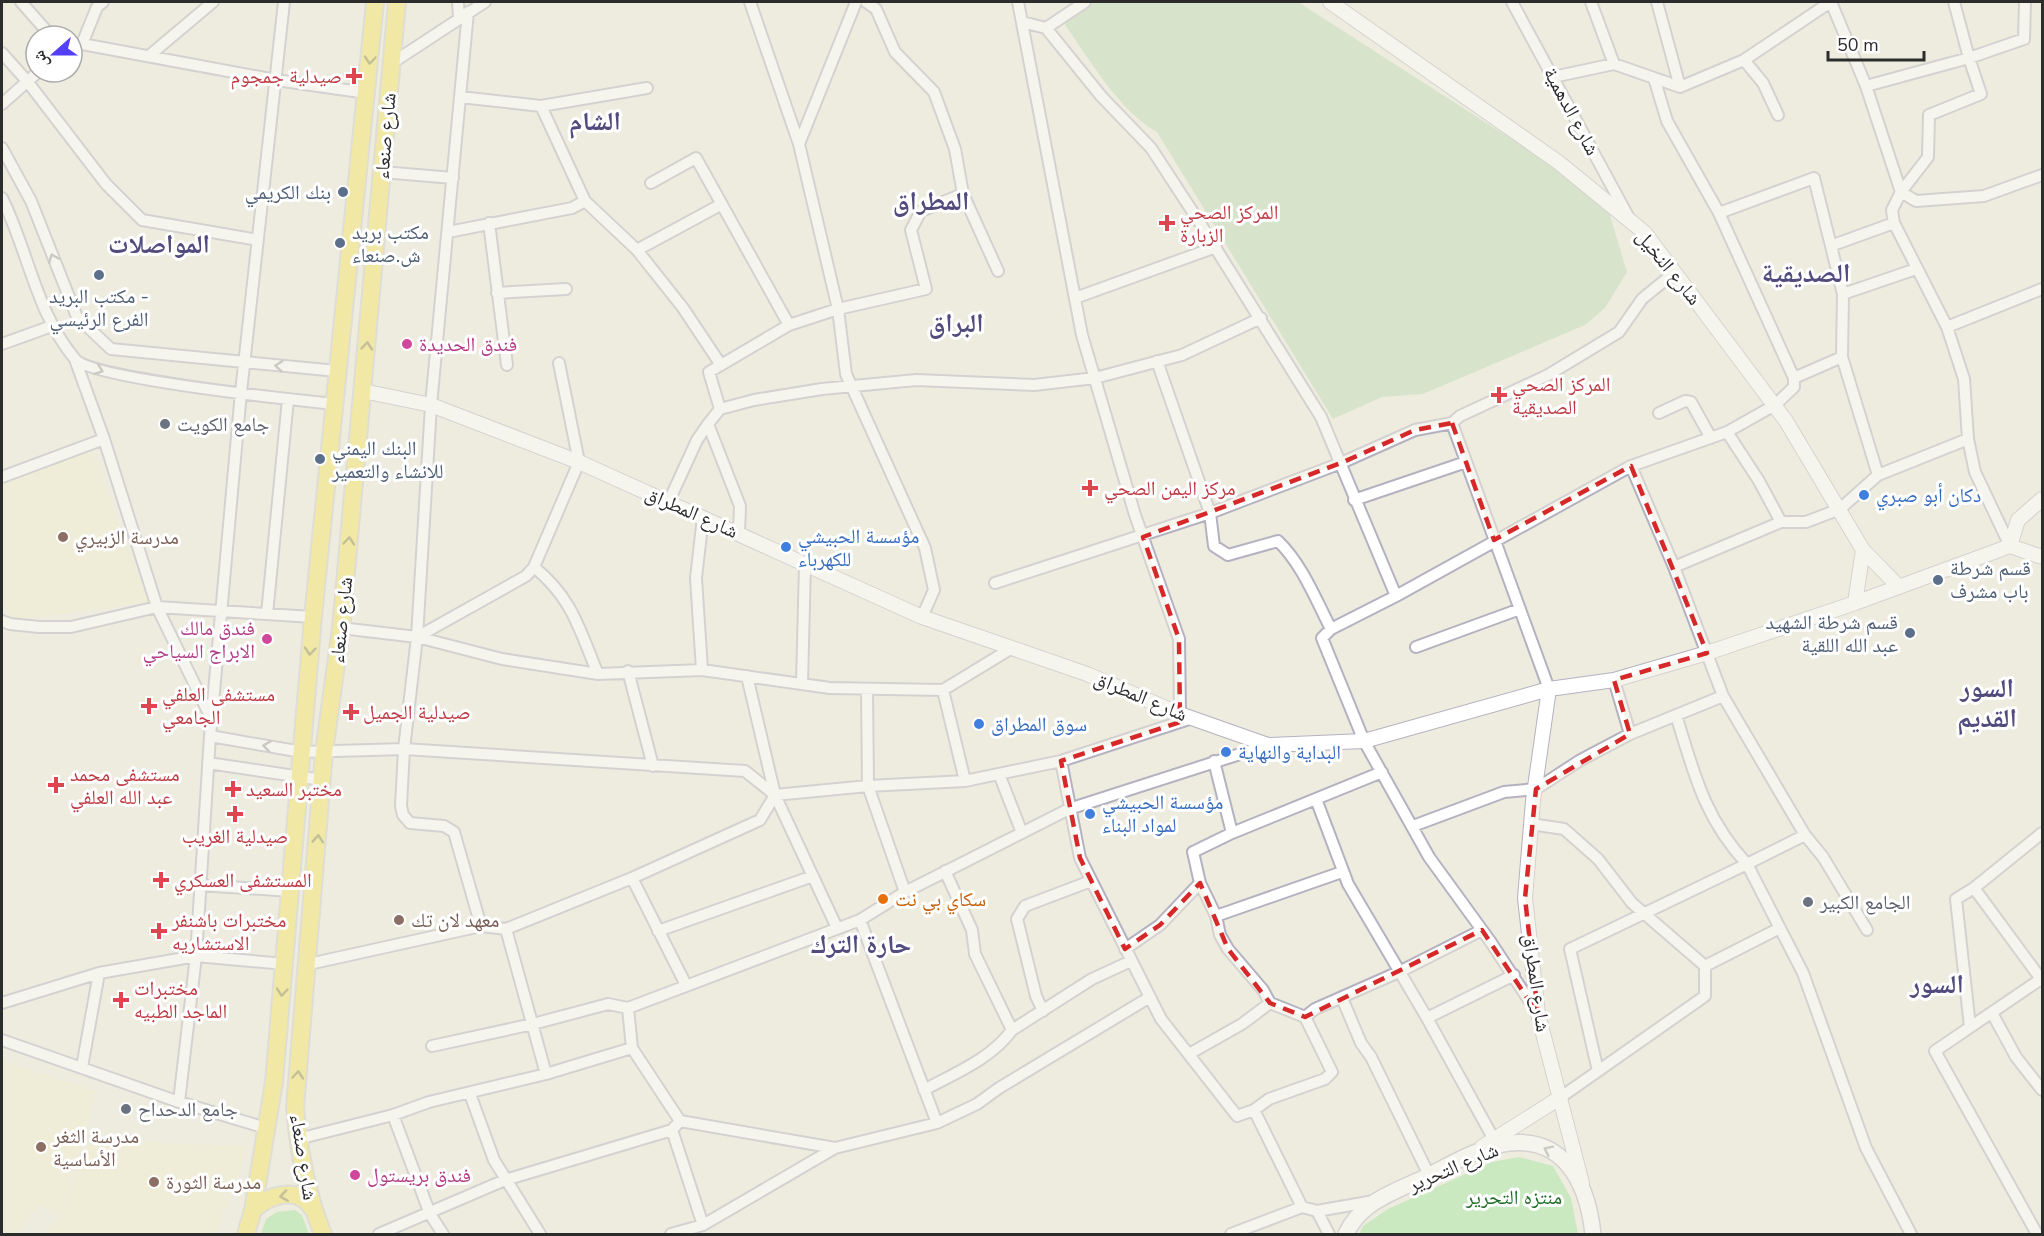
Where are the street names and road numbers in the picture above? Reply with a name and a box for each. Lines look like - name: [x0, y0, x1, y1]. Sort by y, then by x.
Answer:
- street label: شارع الدهمية: [1537, 62, 1606, 160]
- street label: شارع صنعاء: [368, 92, 403, 180]
- street label: شارع النخيل: [1630, 224, 1708, 311]
- street label: شارع المطراق: [641, 480, 742, 545]
- street label: شارع صنعاء: [324, 575, 359, 665]
- street label: شارع المطراق: [1090, 665, 1192, 728]
- street label: شارع المطراق: [1516, 932, 1557, 1034]
- street label: شارع صنعاء: [283, 1112, 324, 1202]
- street label: شارع التحرير: [1403, 1136, 1503, 1199]

